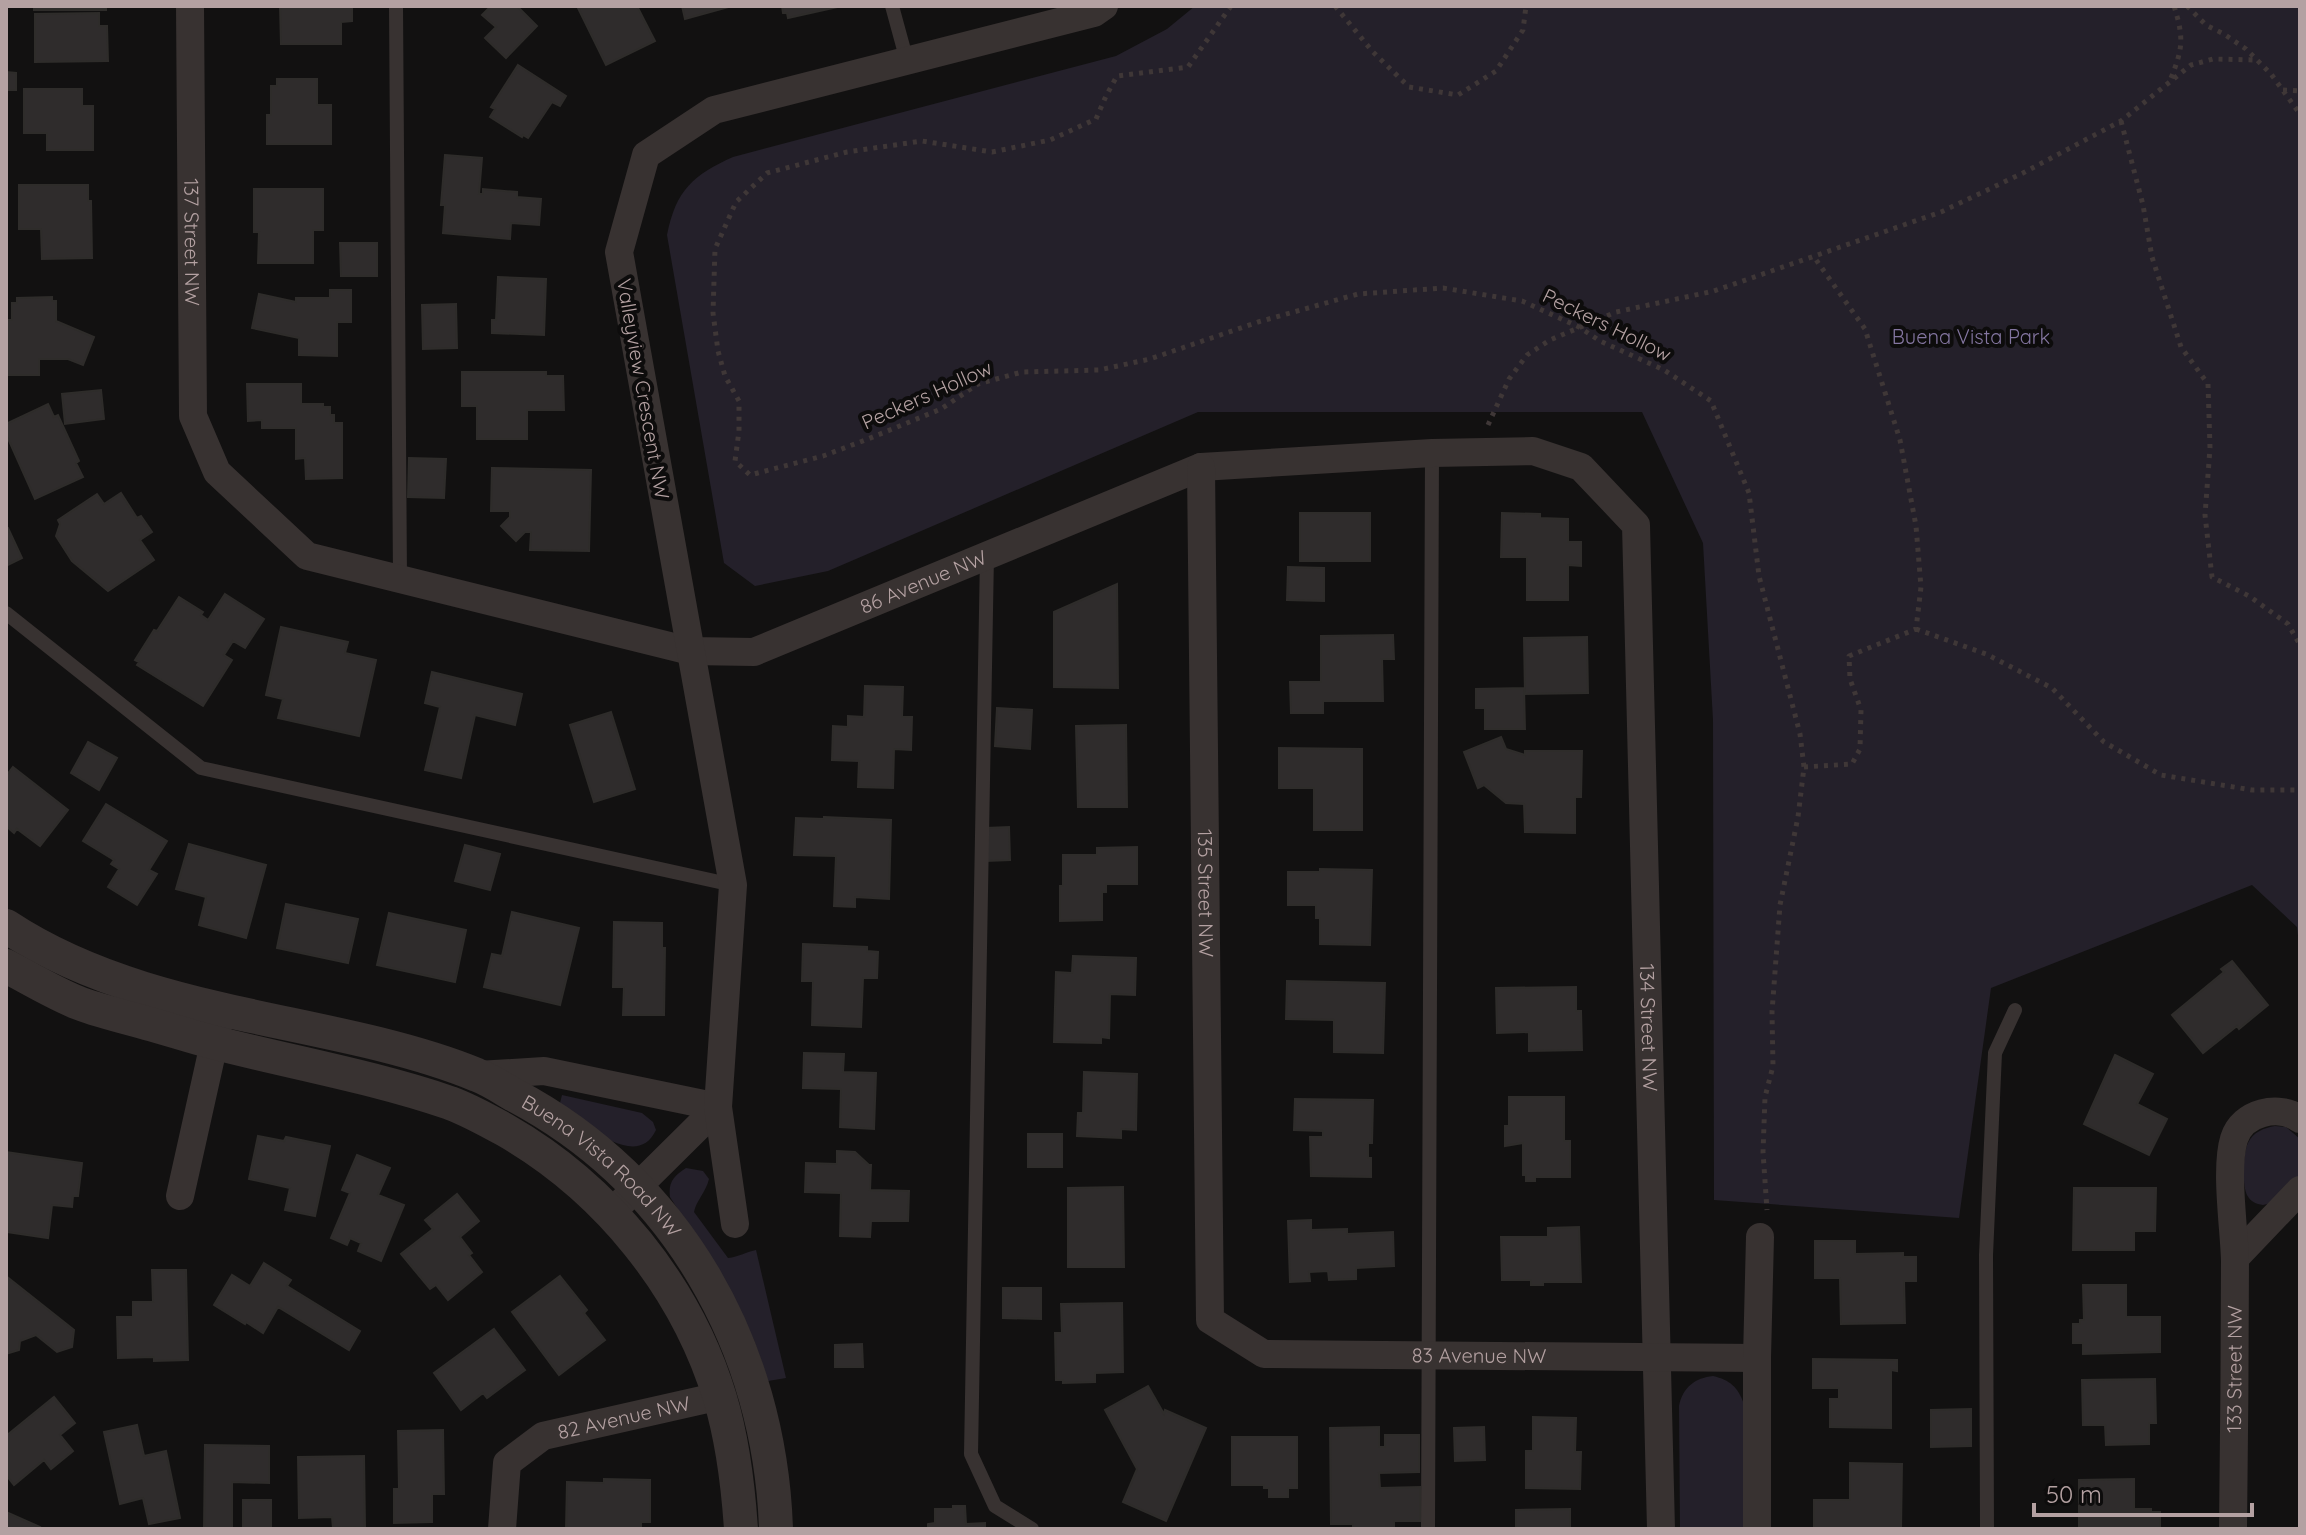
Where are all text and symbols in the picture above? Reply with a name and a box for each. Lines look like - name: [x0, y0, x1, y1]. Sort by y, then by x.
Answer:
- street label: 137 Street NW: [179, 178, 205, 306]
- street label: Valleyview Crescent NW: [612, 277, 675, 501]
- street label: Peckers Hollow: [1539, 283, 1676, 366]
- park label: Buena Vista Park: [1892, 324, 2050, 349]
- street label: Peckers Hollow: [858, 355, 996, 434]
- street label: 86 Avenue NW: [856, 544, 990, 619]
- street label: 135 Street NW: [1193, 829, 1219, 957]
- street label: 134 Street NW: [1635, 963, 1663, 1092]
- street label: Buena Vista Road NW: [518, 1089, 687, 1242]
- street label: 133 Street NW: [2221, 1305, 2247, 1433]
- street label: 83 Avenue NW: [1412, 1342, 1547, 1368]
- street label: 82 Avenue NW: [555, 1390, 692, 1444]
- scale bar: [2034, 1467, 2252, 1517]
- text: 50 m: [2046, 1479, 2102, 1509]

